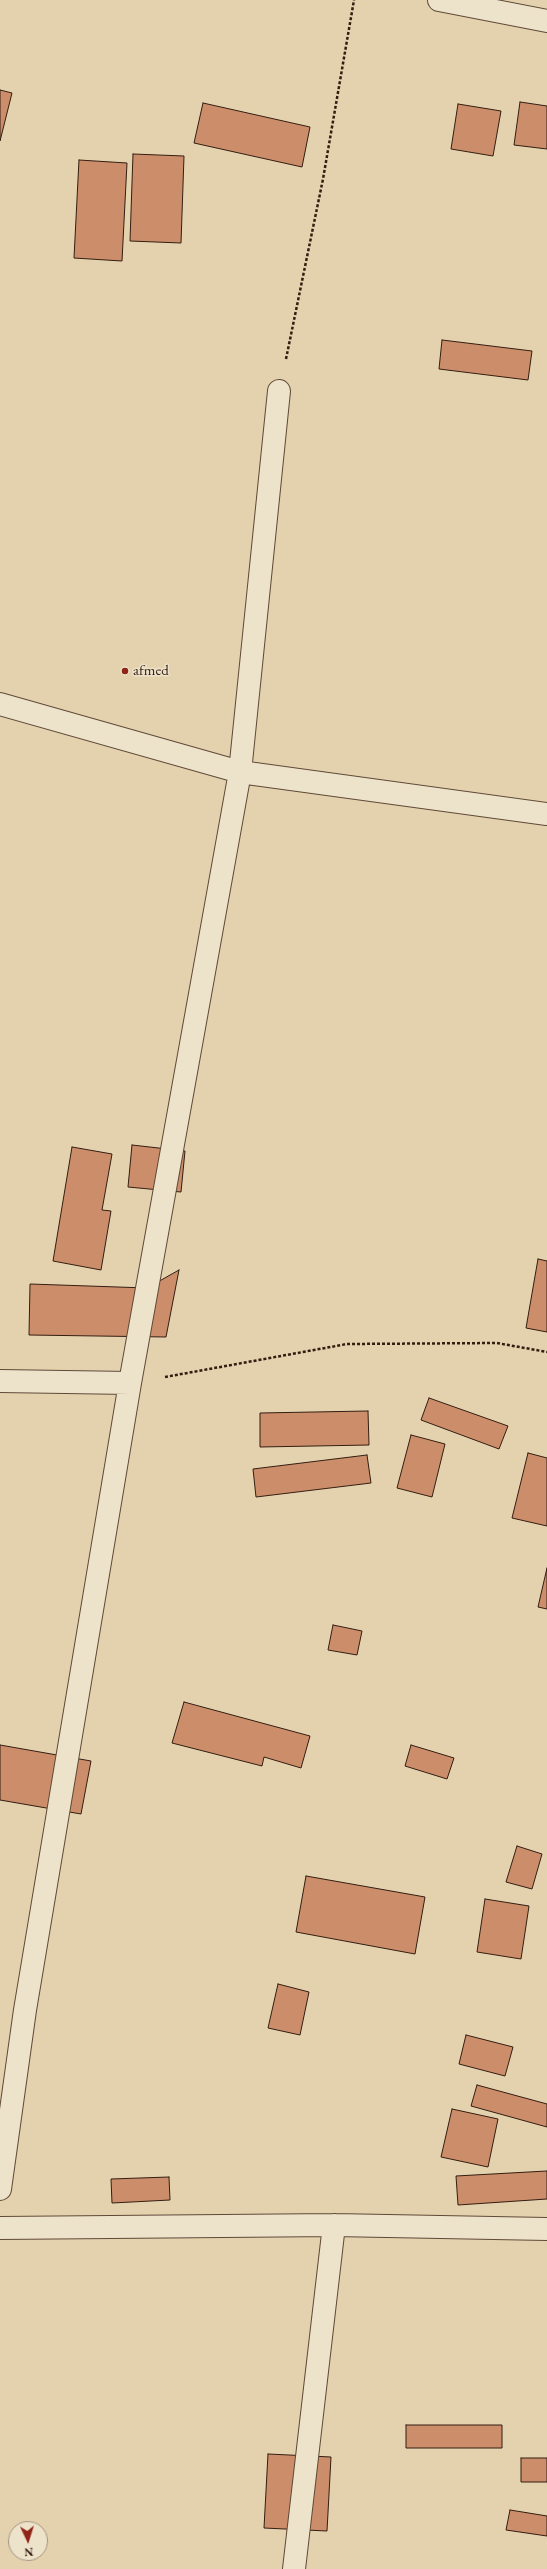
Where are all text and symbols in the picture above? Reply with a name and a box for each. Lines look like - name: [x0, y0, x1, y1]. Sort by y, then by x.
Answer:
- place label: afmed: [133, 662, 169, 680]
- marker: afmed: [120, 666, 130, 676]
- north arrow: [8, 2521, 48, 2561]
- text: N: [24, 2545, 34, 2559]

